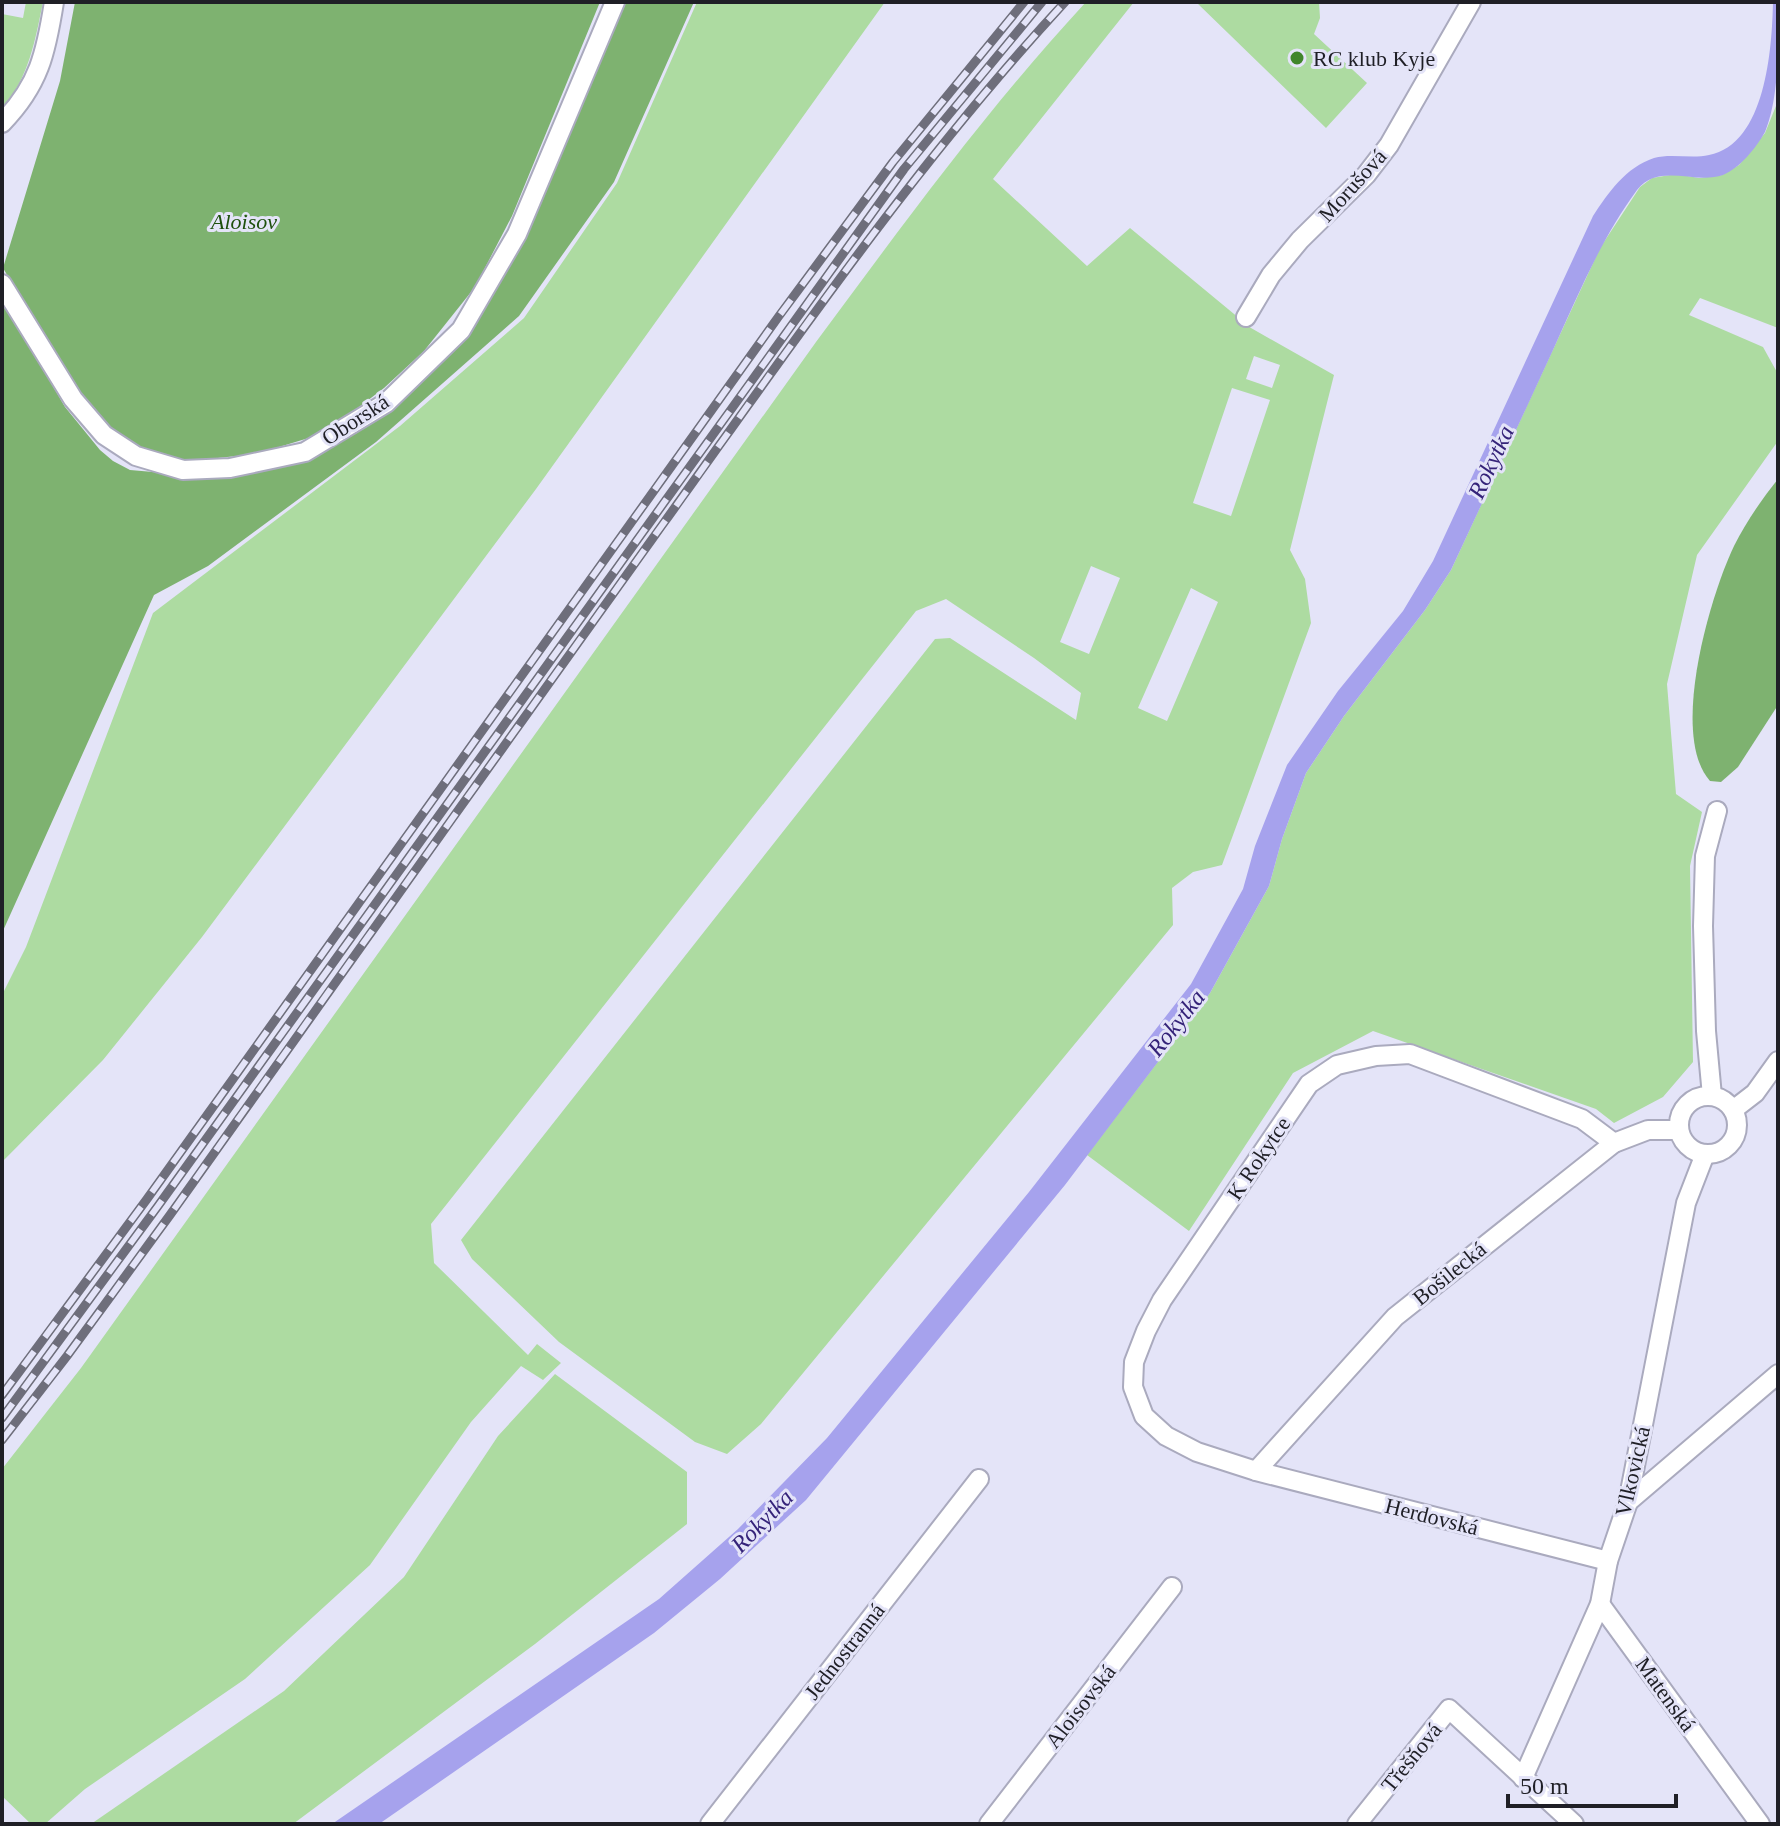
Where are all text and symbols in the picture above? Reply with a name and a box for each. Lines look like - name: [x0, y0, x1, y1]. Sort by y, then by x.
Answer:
- place label: RC klub Kyje: [1313, 46, 1435, 71]
- marker: RC klub Kyje: [1288, 49, 1306, 67]
- street label: Morušová: [1313, 144, 1392, 227]
- park label: Aloisov: [209, 209, 277, 234]
- street label: Oborská: [317, 389, 394, 450]
- water label: Rokytka: [1462, 421, 1519, 503]
- water label: Rokytka: [1141, 985, 1210, 1062]
- street label: K Rokytce: [1222, 1112, 1295, 1205]
- street label: Bošilecká: [1408, 1236, 1491, 1310]
- street label: Vlkovická: [1610, 1423, 1655, 1519]
- water label: Rokytka: [725, 1484, 798, 1559]
- street label: Herdovská: [1383, 1493, 1481, 1540]
- street label: Jednostranná: [799, 1598, 890, 1704]
- street label: Matenská: [1630, 1652, 1701, 1736]
- street label: Aloisovská: [1040, 1659, 1121, 1753]
- street label: Třešňová: [1376, 1717, 1447, 1797]
- scale bar: [1508, 1758, 1676, 1808]
- text: 50 m: [1520, 1773, 1569, 1799]

